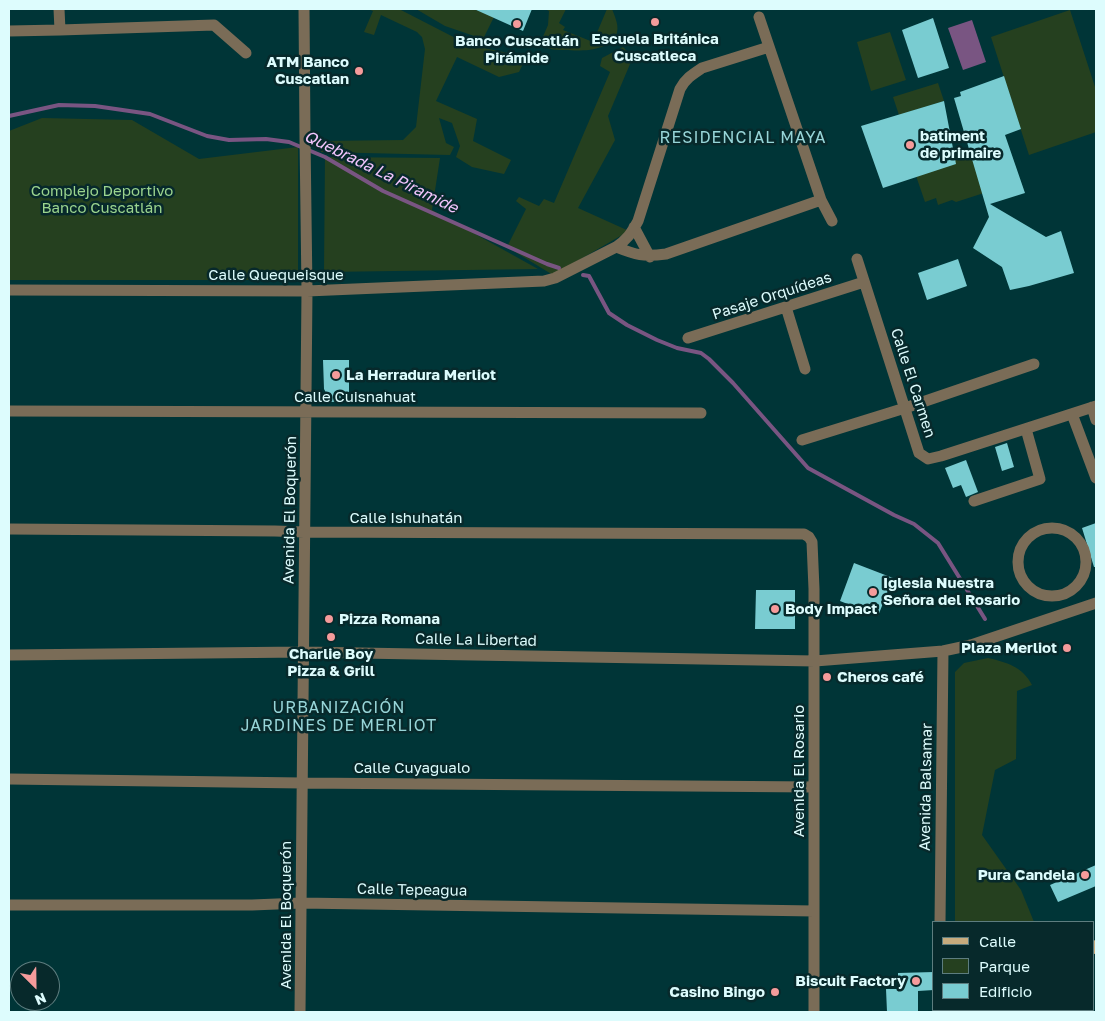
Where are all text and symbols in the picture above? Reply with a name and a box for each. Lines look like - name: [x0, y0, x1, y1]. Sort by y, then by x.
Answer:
- marker: Escuela Británica Cuscatleca: [649, 16, 661, 28]
- marker: Banco Cuscatlán Pirámide: [511, 18, 523, 30]
- place label: Escuela Británica Cuscatleca: [591, 30, 719, 65]
- place label: Banco Cuscatlán Pirámide: [455, 32, 579, 67]
- place label: ATM Banco Cuscatlan: [267, 53, 349, 88]
- marker: ATM Banco Cuscatlan: [353, 65, 365, 77]
- water label: Quebrada La Piramide: [301, 126, 461, 218]
- place label: batiment de primaire: [920, 127, 1001, 162]
- district label: RESIDENCIAL MAYA: [657, 128, 829, 148]
- marker: batiment de primaire: [904, 139, 916, 151]
- park label: Complejo Deportivo Banco Cuscatlán: [31, 182, 173, 217]
- street label: Calle Quequeisque: [208, 266, 344, 284]
- street label: Pasaje Orquídeas: [710, 268, 834, 324]
- street label: Calle El Carmen: [887, 326, 939, 440]
- place label: La Herradura Merliot: [346, 366, 496, 384]
- marker: La Herradura Merliot: [330, 369, 342, 381]
- street label: Calle Cuisnahuat: [294, 388, 416, 406]
- street label: Avenida El Boquerón: [280, 436, 300, 584]
- street label: Calle Ishuhatán: [350, 509, 462, 527]
- place label: Iglesia Nuestra Señora del Rosario: [883, 574, 1020, 609]
- marker: Iglesia Nuestra Señora del Rosario: [867, 586, 879, 598]
- place label: Body Impact: [785, 600, 877, 618]
- marker: Body Impact: [769, 603, 781, 615]
- place label: Pizza Romana: [339, 610, 440, 628]
- marker: Pizza Romana: [323, 613, 335, 625]
- street label: Calle La Libertad: [415, 630, 537, 650]
- marker: Charlie Boy Pizza & Grill: [325, 631, 337, 643]
- place label: Plaza Merliot: [961, 639, 1057, 657]
- marker: Plaza Merliot: [1061, 642, 1073, 654]
- place label: Charlie Boy Pizza & Grill: [287, 645, 375, 680]
- place label: Cheros café: [837, 668, 924, 686]
- marker: Cheros café: [821, 671, 833, 683]
- district label: URBANIZACIÓN JARDINES DE MERLIOT: [238, 698, 440, 736]
- street label: Avenida El Rosario: [790, 705, 808, 837]
- street label: Avenida Balsamar: [916, 723, 936, 851]
- street label: Calle Cuyagualo: [354, 759, 470, 777]
- street label: Avenida El Boquerón: [277, 841, 295, 989]
- place label: Pura Candela: [978, 866, 1075, 884]
- marker: Pura Candela: [1079, 869, 1091, 881]
- street label: Calle Tepeagua: [357, 880, 467, 900]
- legend: [932, 921, 1095, 1011]
- text: Calle: [979, 932, 1016, 950]
- text: Parque: [979, 957, 1030, 975]
- north arrow: [10, 961, 60, 1011]
- place label: Biscuit Factory: [795, 972, 906, 990]
- marker: Biscuit Factory: [910, 975, 922, 987]
- text: Edificio: [979, 982, 1032, 1000]
- place label: Casino Bingo: [669, 983, 765, 1001]
- marker: Casino Bingo: [769, 986, 781, 998]
- text: N: [32, 989, 49, 1009]

